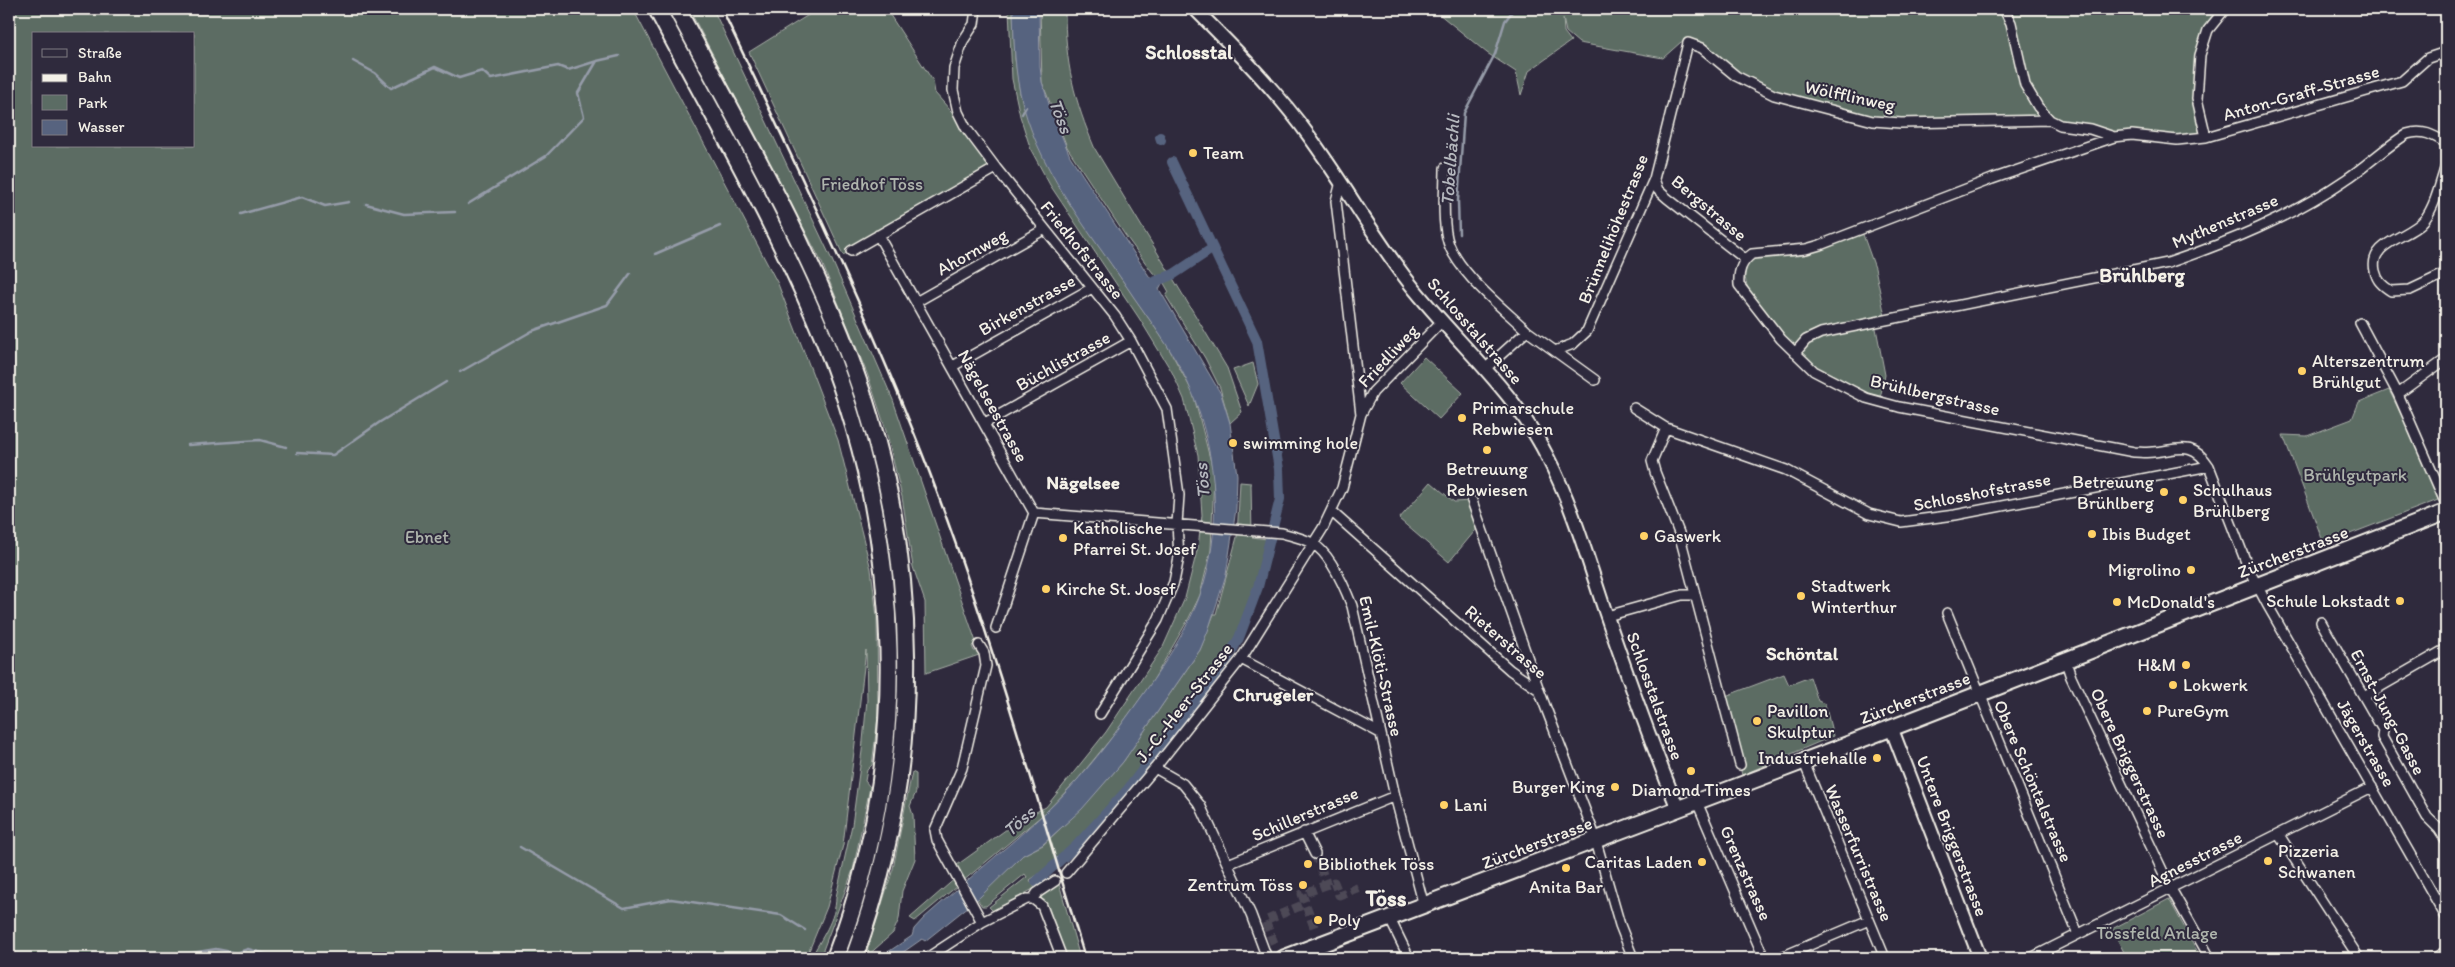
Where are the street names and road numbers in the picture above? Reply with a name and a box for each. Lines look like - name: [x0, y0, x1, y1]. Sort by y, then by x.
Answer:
- street label: Anton-Graff-Strasse: [2220, 60, 2382, 126]
- street label: Wölfflinweg: [1803, 76, 1898, 117]
- street label: Brünnelihöhestrasse: [1573, 151, 1653, 307]
- street label: Bergstrasse: [1667, 170, 1751, 246]
- street label: Mythenstrasse: [2169, 189, 2281, 253]
- street label: Friedhofstrasse: [1036, 196, 1128, 304]
- street label: Ahornweg: [933, 223, 1012, 280]
- street label: Birkenstrasse: [975, 269, 1079, 341]
- street label: Schlosstalstrasse: [1422, 273, 1528, 389]
- street label: Friedliweg: [1353, 319, 1423, 392]
- street label: Büchlistrasse: [1012, 326, 1114, 396]
- street label: Nägelseestrasse: [953, 346, 1033, 466]
- street label: Brühlbergstrasse: [1868, 369, 2002, 421]
- street label: Schlosshofstrasse: [1911, 468, 2053, 516]
- street label: Zürcherstrasse: [2235, 521, 2351, 583]
- street label: Emil-Klöti-Strasse: [1354, 593, 1408, 739]
- street label: Rieterstrasse: [1460, 600, 1552, 684]
- street label: Schlosstalstrasse: [1622, 629, 1688, 763]
- street label: J.-C.-Heer-Strasse: [1131, 639, 1237, 767]
- street label: Ernst-Jung-Gasse: [2346, 645, 2430, 779]
- street label: Zürcherstrasse: [1857, 667, 1973, 729]
- street label: Obere Briggerstrasse: [2086, 684, 2174, 842]
- street label: Jägerstrasse: [2332, 695, 2400, 791]
- street label: Obere Schöntalstrasse: [1989, 697, 2077, 865]
- street label: Untere Briggerstrasse: [1911, 753, 1993, 919]
- street label: Wasserfurristrasse: [1820, 781, 1898, 925]
- street label: Schillerstrasse: [1248, 782, 1362, 846]
- street label: Zürcherstrasse: [1479, 812, 1595, 874]
- street label: Grenzstrasse: [1715, 822, 1777, 924]
- street label: Agnesstrasse: [2144, 826, 2246, 892]

